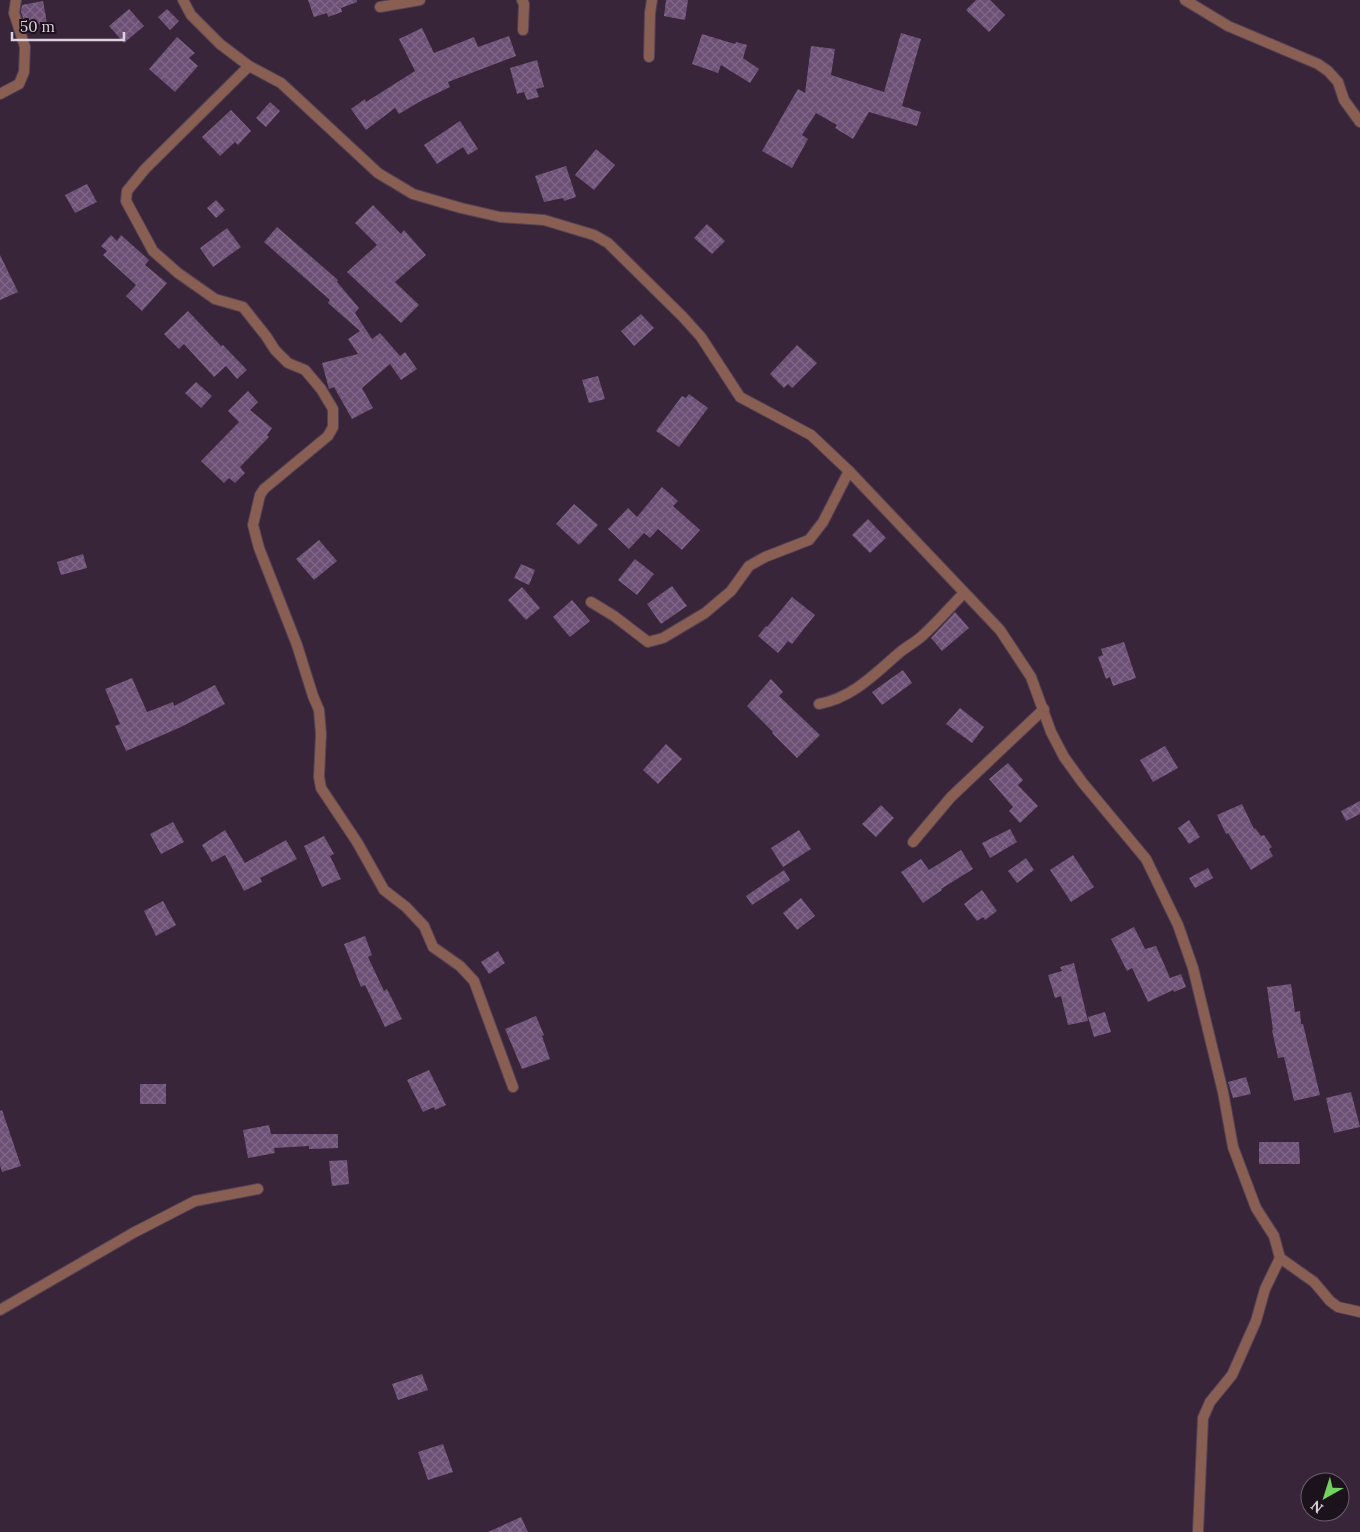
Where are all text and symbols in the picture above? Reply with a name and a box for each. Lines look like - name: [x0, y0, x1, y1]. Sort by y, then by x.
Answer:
- scale bar: [12, 10, 125, 42]
- text: 50 m: [20, 17, 55, 36]
- north arrow: [1300, 1472, 1350, 1522]
- text: N: [1307, 1497, 1327, 1518]

